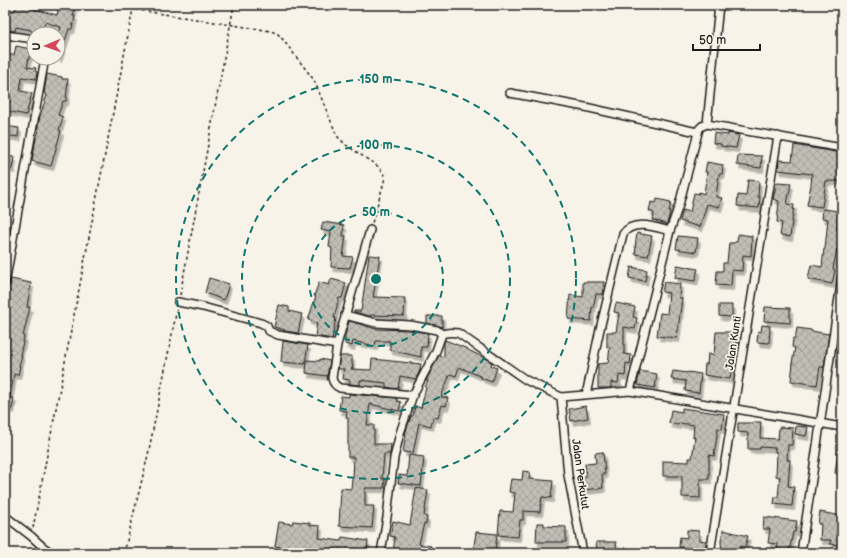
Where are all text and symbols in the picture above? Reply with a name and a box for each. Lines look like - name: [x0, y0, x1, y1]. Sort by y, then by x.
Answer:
- north arrow: [26, 26, 66, 66]
- scale bar: [693, 26, 760, 52]
- text: 50 m: [699, 33, 726, 48]
- text: U: [30, 42, 43, 50]
- text: 150 m: [360, 72, 392, 87]
- text: 100 m: [359, 138, 393, 153]
- text: 50 m: [362, 205, 390, 220]
- centre of rings: [369, 272, 383, 286]
- street label: Jalan Kunti: [723, 315, 744, 371]
- street label: Jalan Perkutut: [569, 438, 592, 511]

